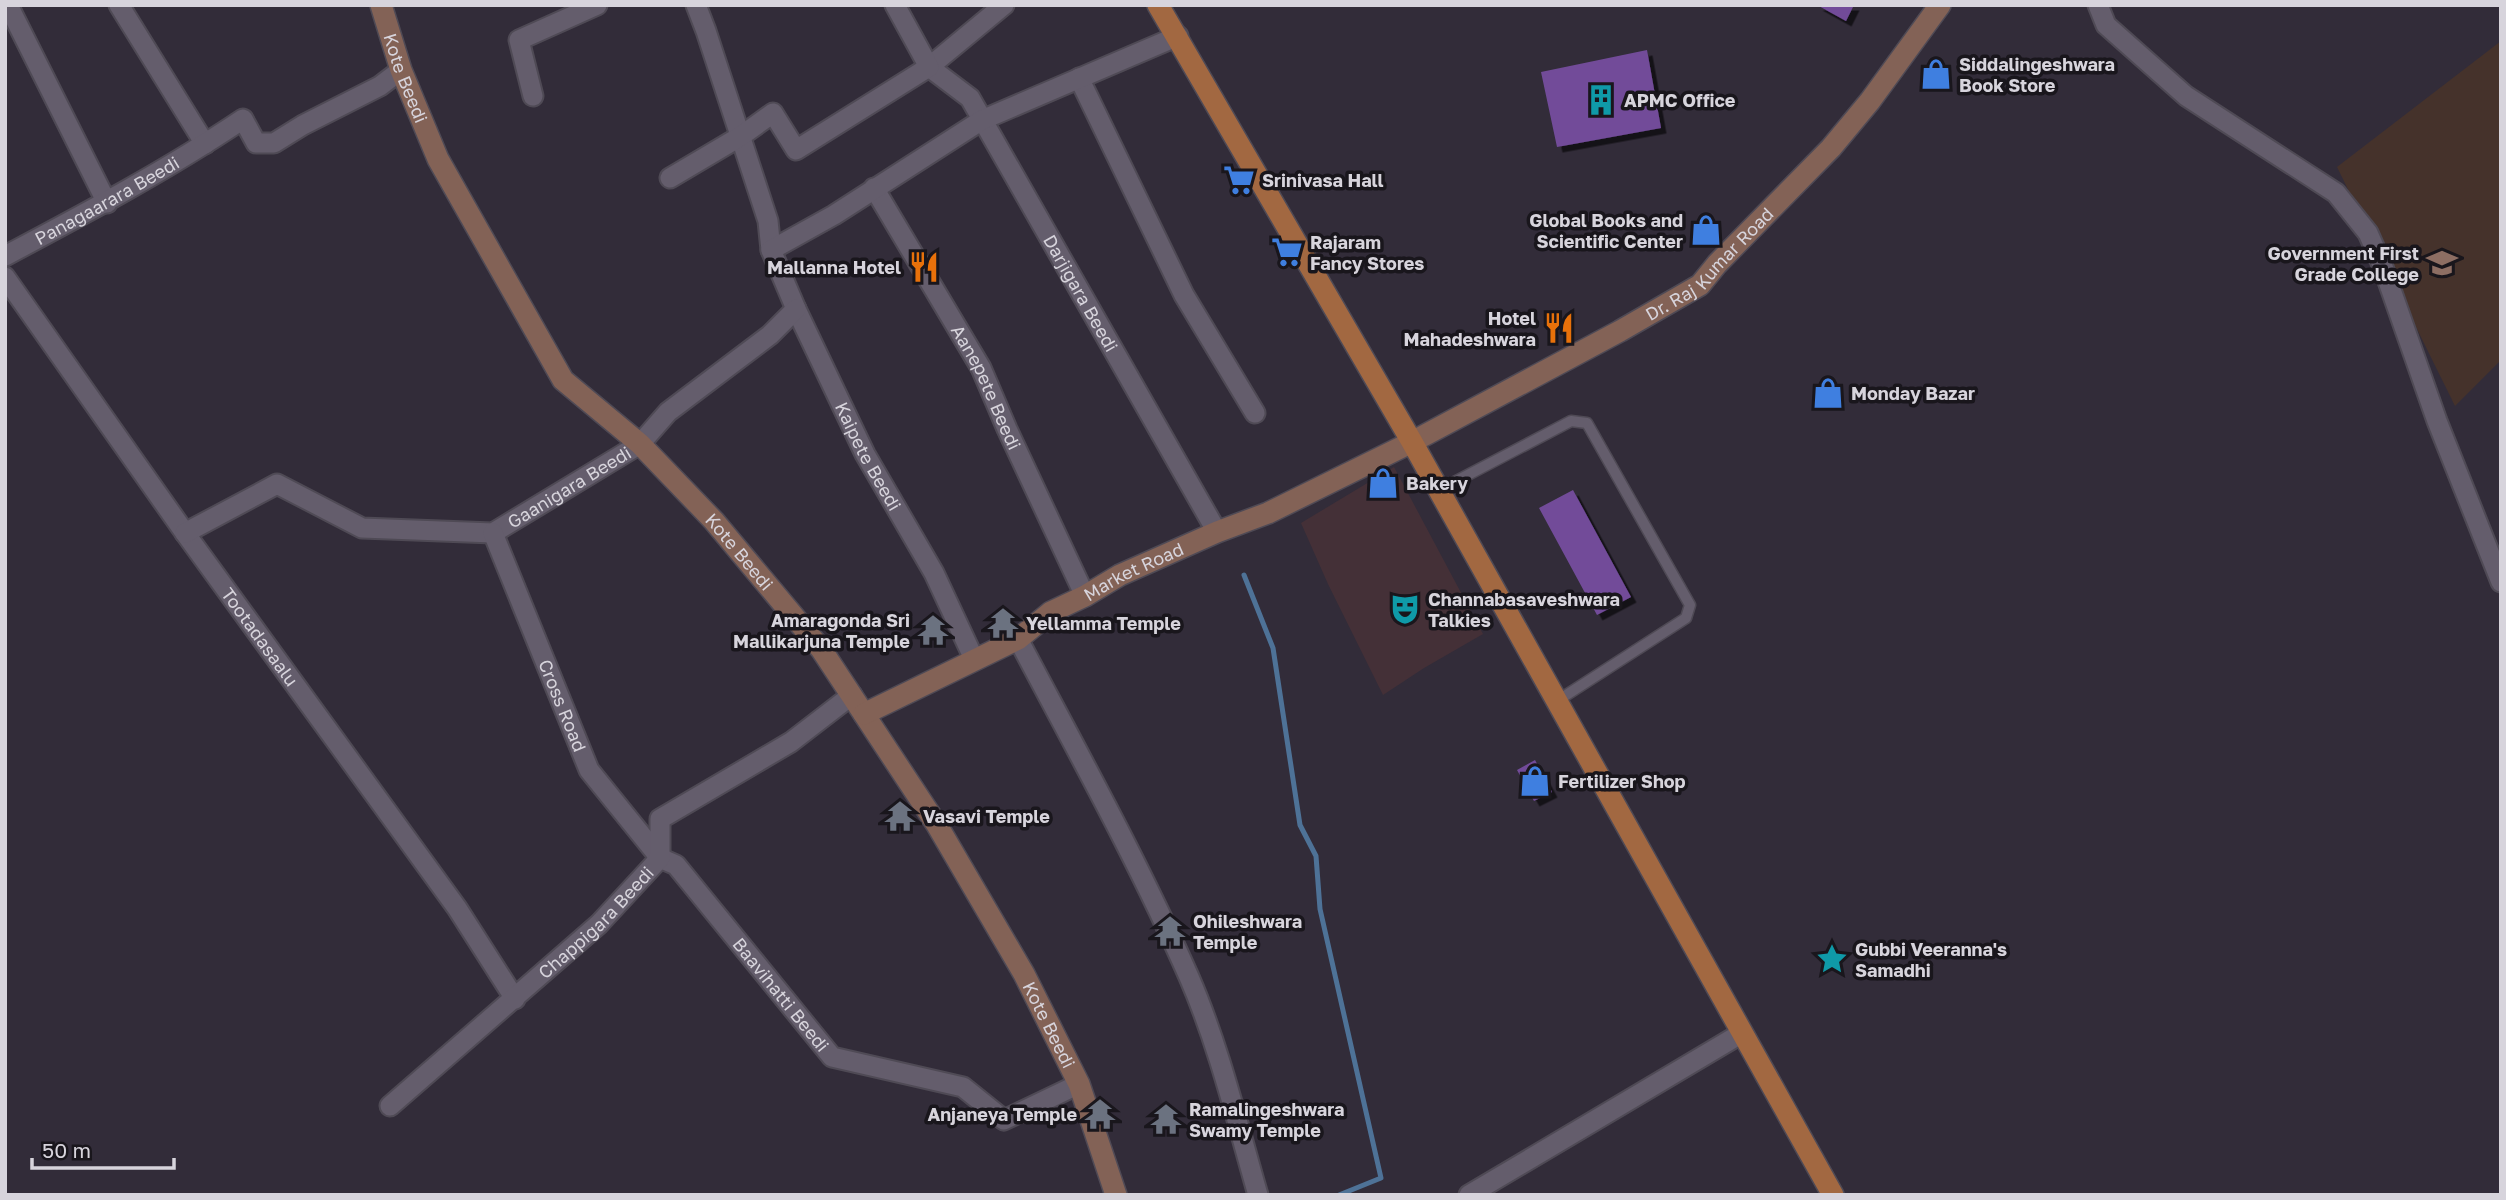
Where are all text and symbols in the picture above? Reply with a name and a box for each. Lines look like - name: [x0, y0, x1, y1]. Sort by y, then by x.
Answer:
- street label: Kote Beedi: [379, 30, 433, 126]
- place label: Siddalingeshwara Book Store: [1959, 53, 2115, 96]
- shop icon: Siddalingeshwara Book Store: [1919, 57, 1953, 91]
- building icon: APMC Office: [1584, 83, 1618, 117]
- place label: APMC Office: [1624, 89, 1736, 111]
- street label: Panagaarara Beedi: [31, 151, 183, 249]
- supermarket icon: Srinivasa Hall: [1222, 163, 1256, 197]
- place label: Srinivasa Hall: [1262, 169, 1384, 191]
- street label: Dr. Raj Kumar Road: [1641, 203, 1778, 325]
- place label: Global Books and Scientific Center: [1529, 209, 1683, 252]
- shop icon: Global Books and Scientific Center: [1689, 213, 1723, 247]
- street label: Darjigara Beedi: [1039, 231, 1123, 355]
- place label: Rajaram Fancy Stores: [1310, 231, 1424, 274]
- supermarket icon: Rajaram Fancy Stores: [1270, 235, 1304, 269]
- place label: Government First Grade College: [2268, 242, 2419, 285]
- school or university icon: Government First Grade College: [2425, 246, 2459, 280]
- restaurant icon: Mallanna Hotel: [907, 250, 941, 284]
- place label: Mallanna Hotel: [767, 256, 901, 278]
- place label: Hotel Mahadeshwara: [1404, 307, 1536, 350]
- restaurant icon: Hotel Mahadeshwara: [1542, 311, 1576, 345]
- street label: Aanepete Beedi: [947, 321, 1026, 453]
- shop icon: Monday Bazar: [1811, 376, 1845, 410]
- place label: Monday Bazar: [1851, 382, 1975, 404]
- street label: Kaipete Beedi: [831, 398, 906, 514]
- street label: Gaanigara Beedi: [503, 441, 635, 533]
- shop icon: Bakery: [1366, 466, 1400, 500]
- place label: Bakery: [1406, 472, 1468, 494]
- street label: Kote Beedi: [701, 508, 778, 595]
- street label: Market Road: [1079, 537, 1187, 605]
- street label: Tootadasaalu: [217, 583, 303, 690]
- place label: Channabasaveshwara Talkies: [1428, 588, 1620, 631]
- theatre icon: Channabasaveshwara Talkies: [1388, 592, 1422, 626]
- temple icon: Yellamma Temple: [986, 606, 1020, 640]
- place label: Amaragonda Sri Mallikarjuna Temple: [733, 609, 910, 652]
- place label: Yellamma Temple: [1026, 612, 1181, 634]
- temple icon: Amaragonda Sri Mallikarjuna Temple: [916, 613, 950, 647]
- street label: Cross Road: [534, 656, 591, 755]
- shop icon: Fertilizer Shop: [1518, 764, 1552, 798]
- place label: Fertilizer Shop: [1558, 770, 1686, 792]
- temple icon: Vasavi Temple: [883, 799, 917, 833]
- place label: Vasavi Temple: [923, 805, 1050, 827]
- street label: Chappigara Beedi: [534, 862, 658, 983]
- place label: Ohileshwara Temple: [1193, 910, 1302, 953]
- temple icon: Ohileshwara Temple: [1153, 914, 1187, 948]
- street label: Baavihatti Beedi: [728, 933, 834, 1056]
- place label: Gubbi Veeranna's Samadhi: [1855, 938, 2007, 981]
- place icon: Gubbi Veeranna's Samadhi: [1815, 942, 1849, 976]
- street label: Kote Beedi: [1018, 978, 1080, 1072]
- temple icon: Anjaneya Temple: [1083, 1097, 1117, 1131]
- place label: Ramalingeshwara Swamy Temple: [1189, 1098, 1344, 1141]
- temple icon: Ramalingeshwara Swamy Temple: [1149, 1102, 1183, 1136]
- place label: Anjaneya Temple: [927, 1103, 1077, 1125]
- scale bar: [32, 1126, 173, 1170]
- text: 50 m: [42, 1137, 91, 1163]

